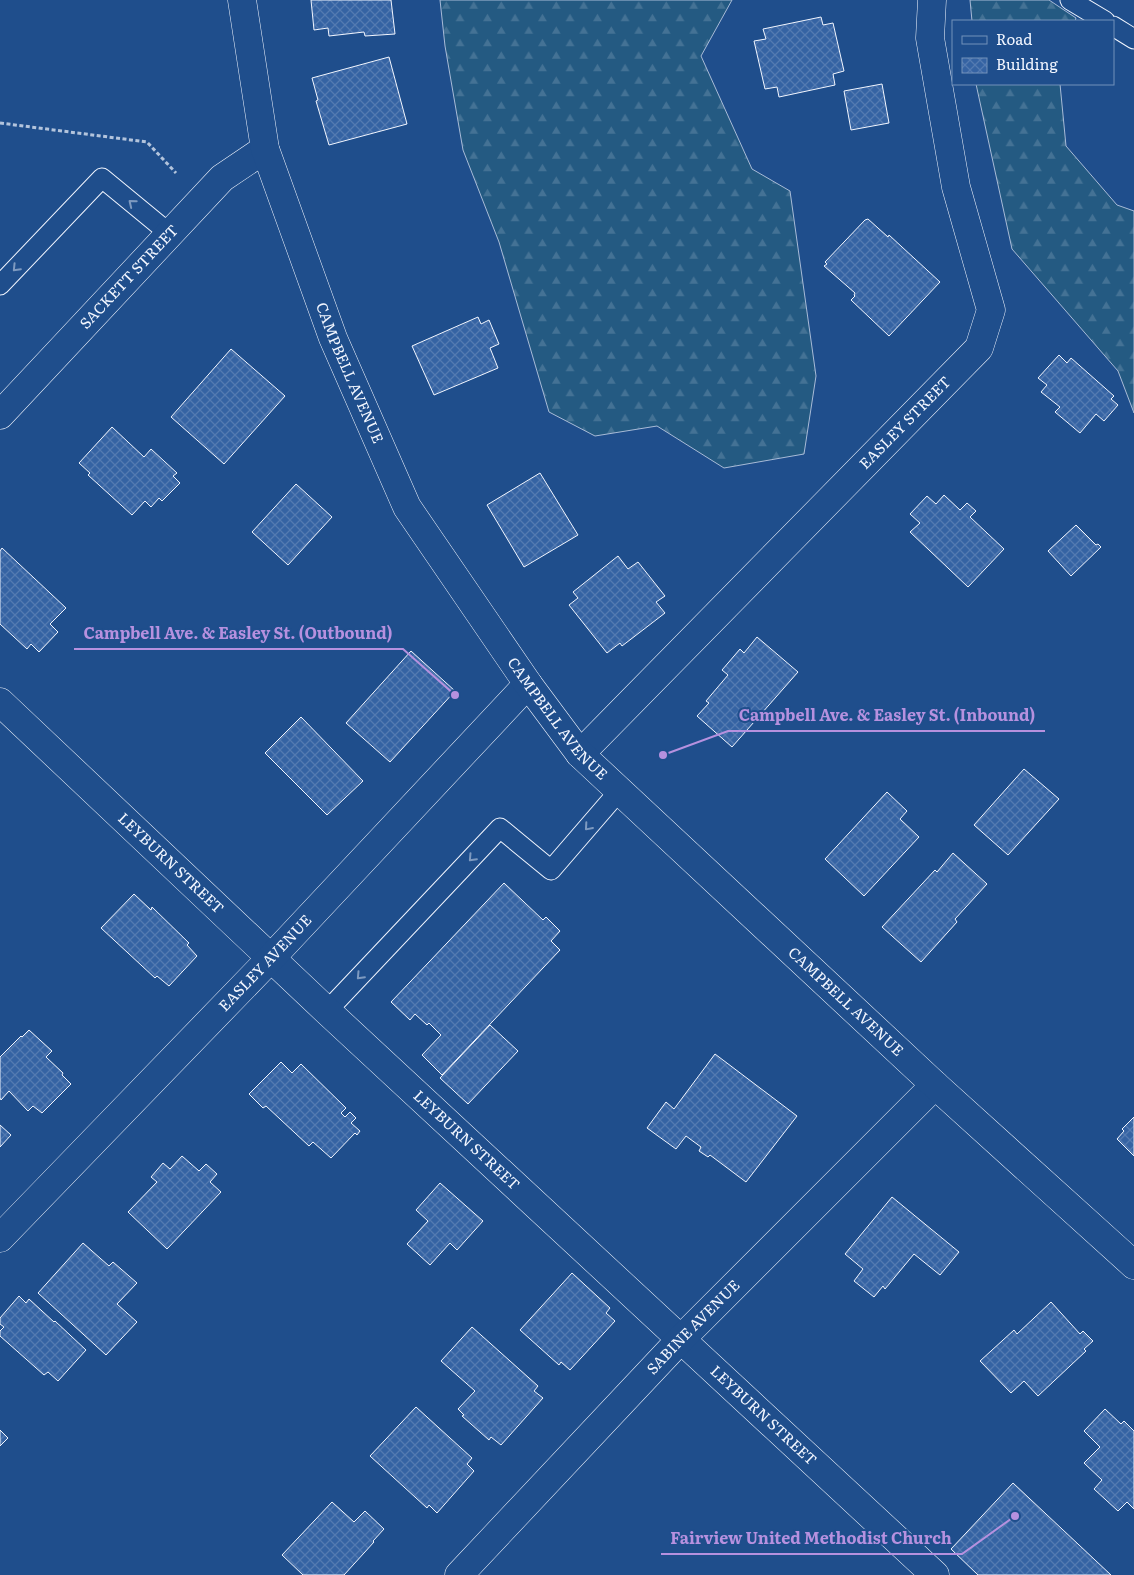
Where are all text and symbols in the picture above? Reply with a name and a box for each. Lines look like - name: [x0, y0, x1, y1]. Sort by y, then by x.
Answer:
- legend: [952, 20, 1114, 85]
- text: Road: [996, 27, 1032, 50]
- text: Building: [996, 52, 1058, 75]
- one-way arrow: [129, 200, 138, 208]
- street label: SACKETT STREET: [73, 219, 183, 333]
- one-way arrow: [13, 262, 22, 271]
- street label: CAMPBELL AVENUE: [311, 299, 391, 446]
- street label: EASLEY STREET: [853, 370, 955, 474]
- callout: Campbell Ave. & Easley St. (Outbound): [74, 618, 403, 649]
- text: Campbell Ave. & Easley St. (Outbound): [83, 620, 393, 644]
- street label: CAMPBELL AVENUE: [503, 652, 614, 784]
- callout: Campbell Ave. & Easley St. (Inbound): [728, 700, 1045, 731]
- text: Campbell Ave. & Easley St. (Inbound): [739, 702, 1035, 726]
- street label: LEYBURN STREET: [114, 806, 230, 918]
- one-way arrow: [584, 822, 593, 831]
- one-way arrow: [469, 852, 478, 861]
- street label: EASLEY AVENUE: [212, 909, 316, 1016]
- street label: CAMPBELL AVENUE: [784, 941, 910, 1061]
- one-way arrow: [357, 970, 366, 979]
- street label: LEYBURN STREET: [409, 1084, 526, 1195]
- street label: SABINE AVENUE: [640, 1274, 744, 1379]
- street label: LEYBURN STREET: [706, 1359, 823, 1470]
- callout: Fairview United Methodist Church: [661, 1523, 962, 1554]
- text: Fairview United Methodist Church: [670, 1525, 952, 1549]

